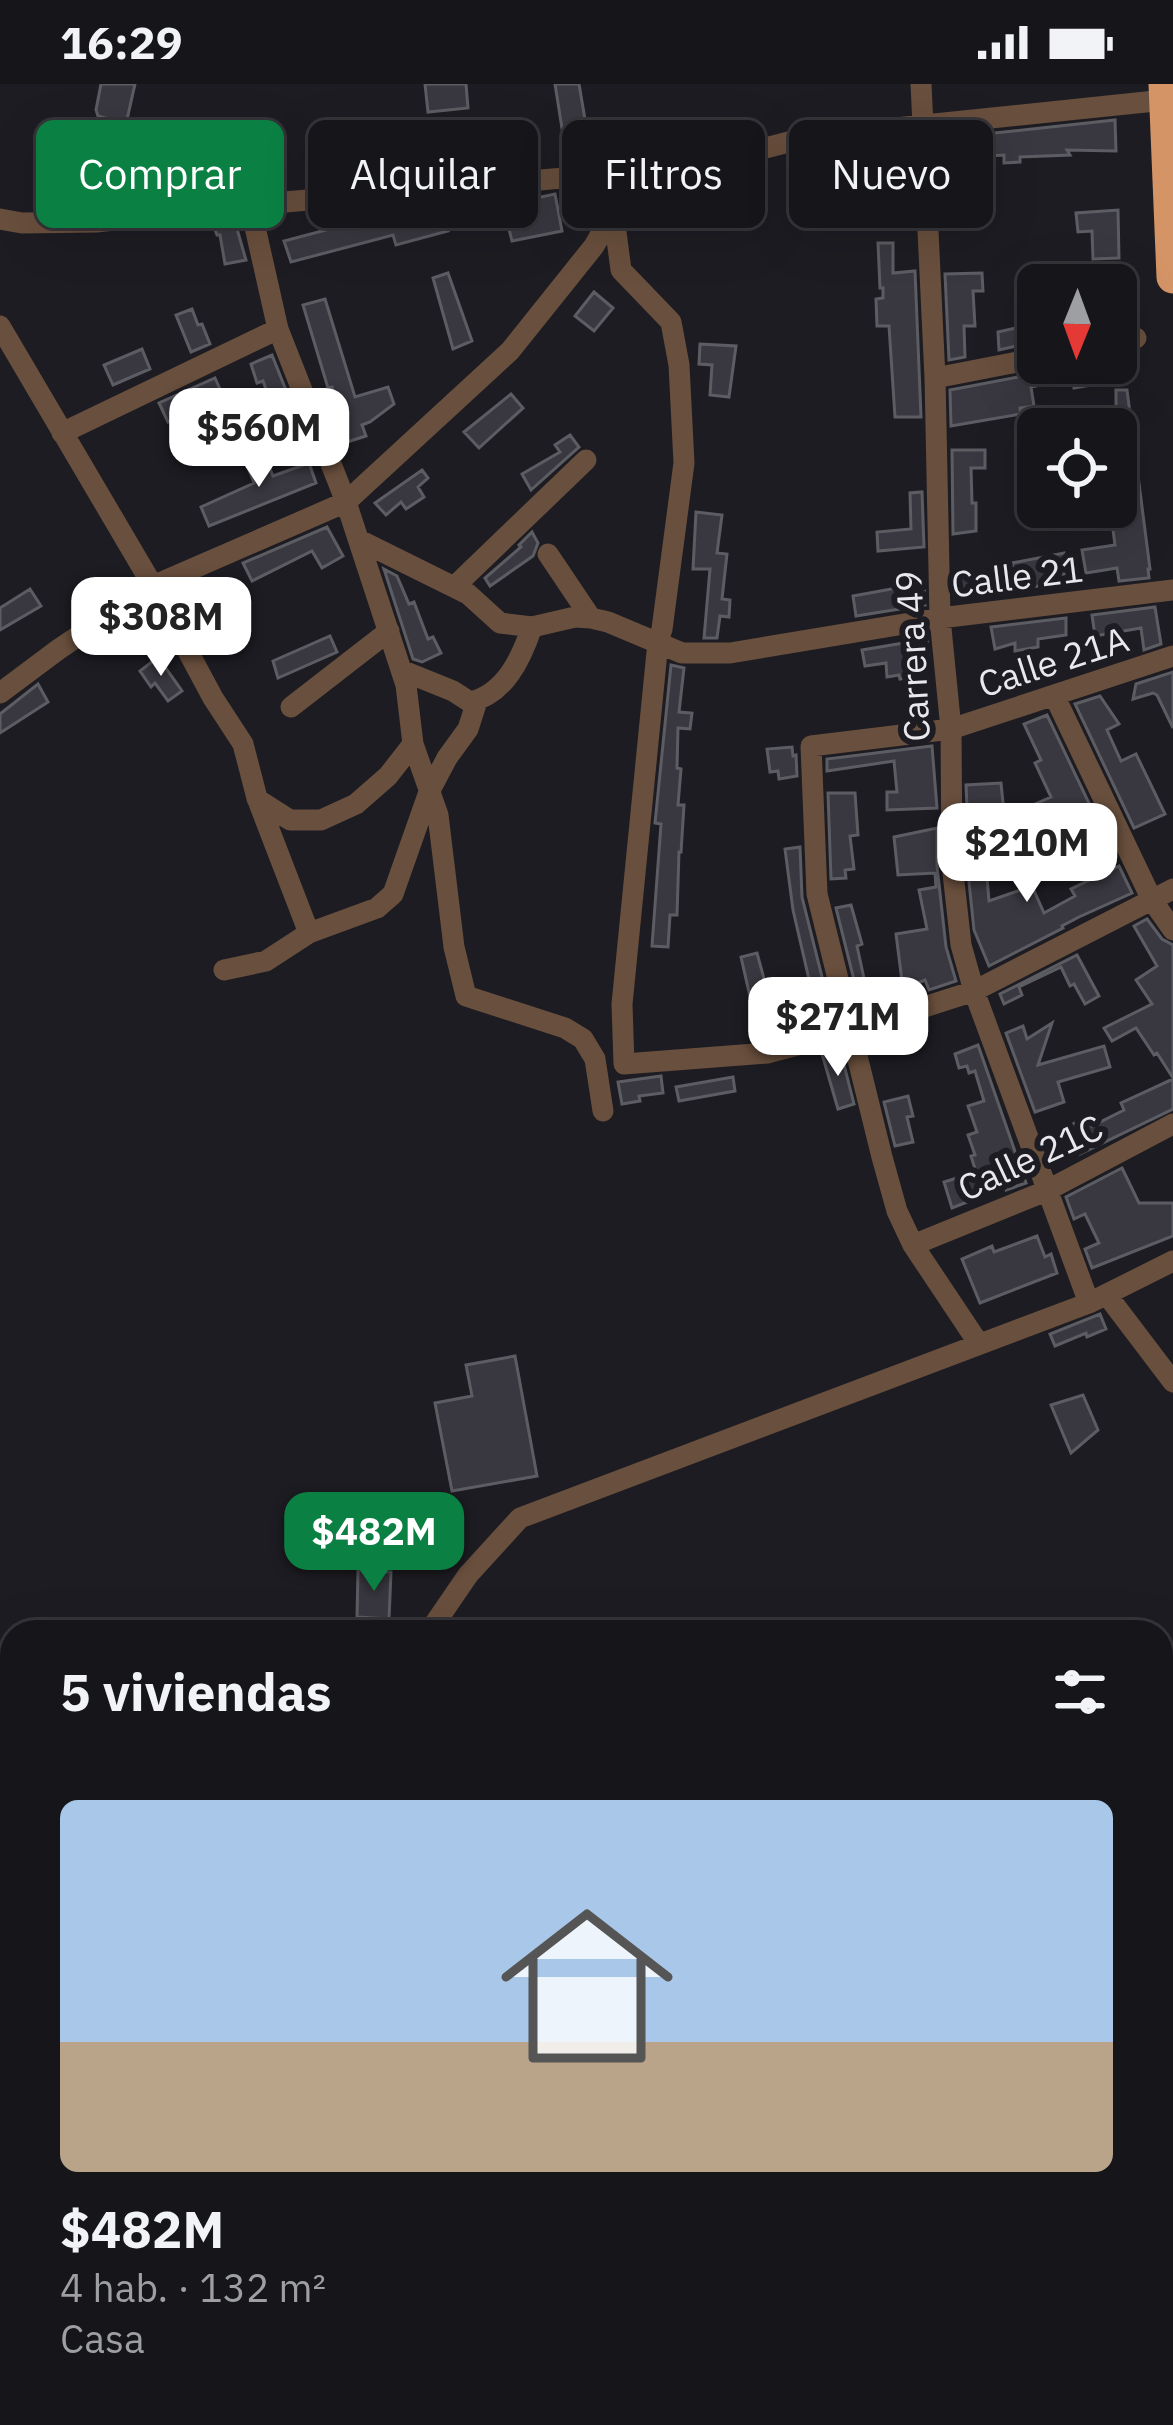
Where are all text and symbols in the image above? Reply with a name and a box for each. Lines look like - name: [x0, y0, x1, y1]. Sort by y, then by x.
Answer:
- text: 16:29: [60, 13, 183, 71]
- chip: Comprar: [36, 120, 284, 228]
- chip: Alquilar: [308, 120, 538, 228]
- chip: Filtros: [562, 120, 765, 228]
- chip: Nuevo: [789, 120, 993, 228]
- north arrow: [1017, 264, 1137, 384]
- map controls: [1017, 264, 1137, 528]
- pin: $560M: [175, 388, 343, 490]
- text: $560M: [196, 401, 322, 452]
- button: locate: [1017, 408, 1137, 528]
- street label: Calle 21: [948, 545, 1086, 607]
- street label: Carrera 49: [884, 569, 940, 743]
- pin: $308M: [77, 577, 245, 679]
- text: $308M: [98, 590, 224, 641]
- street label: Calle 21A: [972, 615, 1134, 707]
- pin: $210M: [943, 803, 1111, 905]
- text: $210M: [964, 816, 1090, 867]
- pin: $271M: [754, 977, 922, 1079]
- text: $271M: [775, 990, 901, 1041]
- street label: Calle 21C: [950, 1103, 1110, 1211]
- pin: $482M: [290, 1492, 458, 1594]
- text: $482M: [311, 1505, 437, 1556]
- text: 5 viviendas: [60, 1659, 331, 1725]
- icon: filters: [1047, 1659, 1113, 1725]
- icon: home: [479, 1878, 695, 2094]
- text: $482M: [60, 2196, 224, 2262]
- text: 4 hab. · 132 m²: [60, 2262, 326, 2313]
- text: Casa: [60, 2313, 145, 2364]

